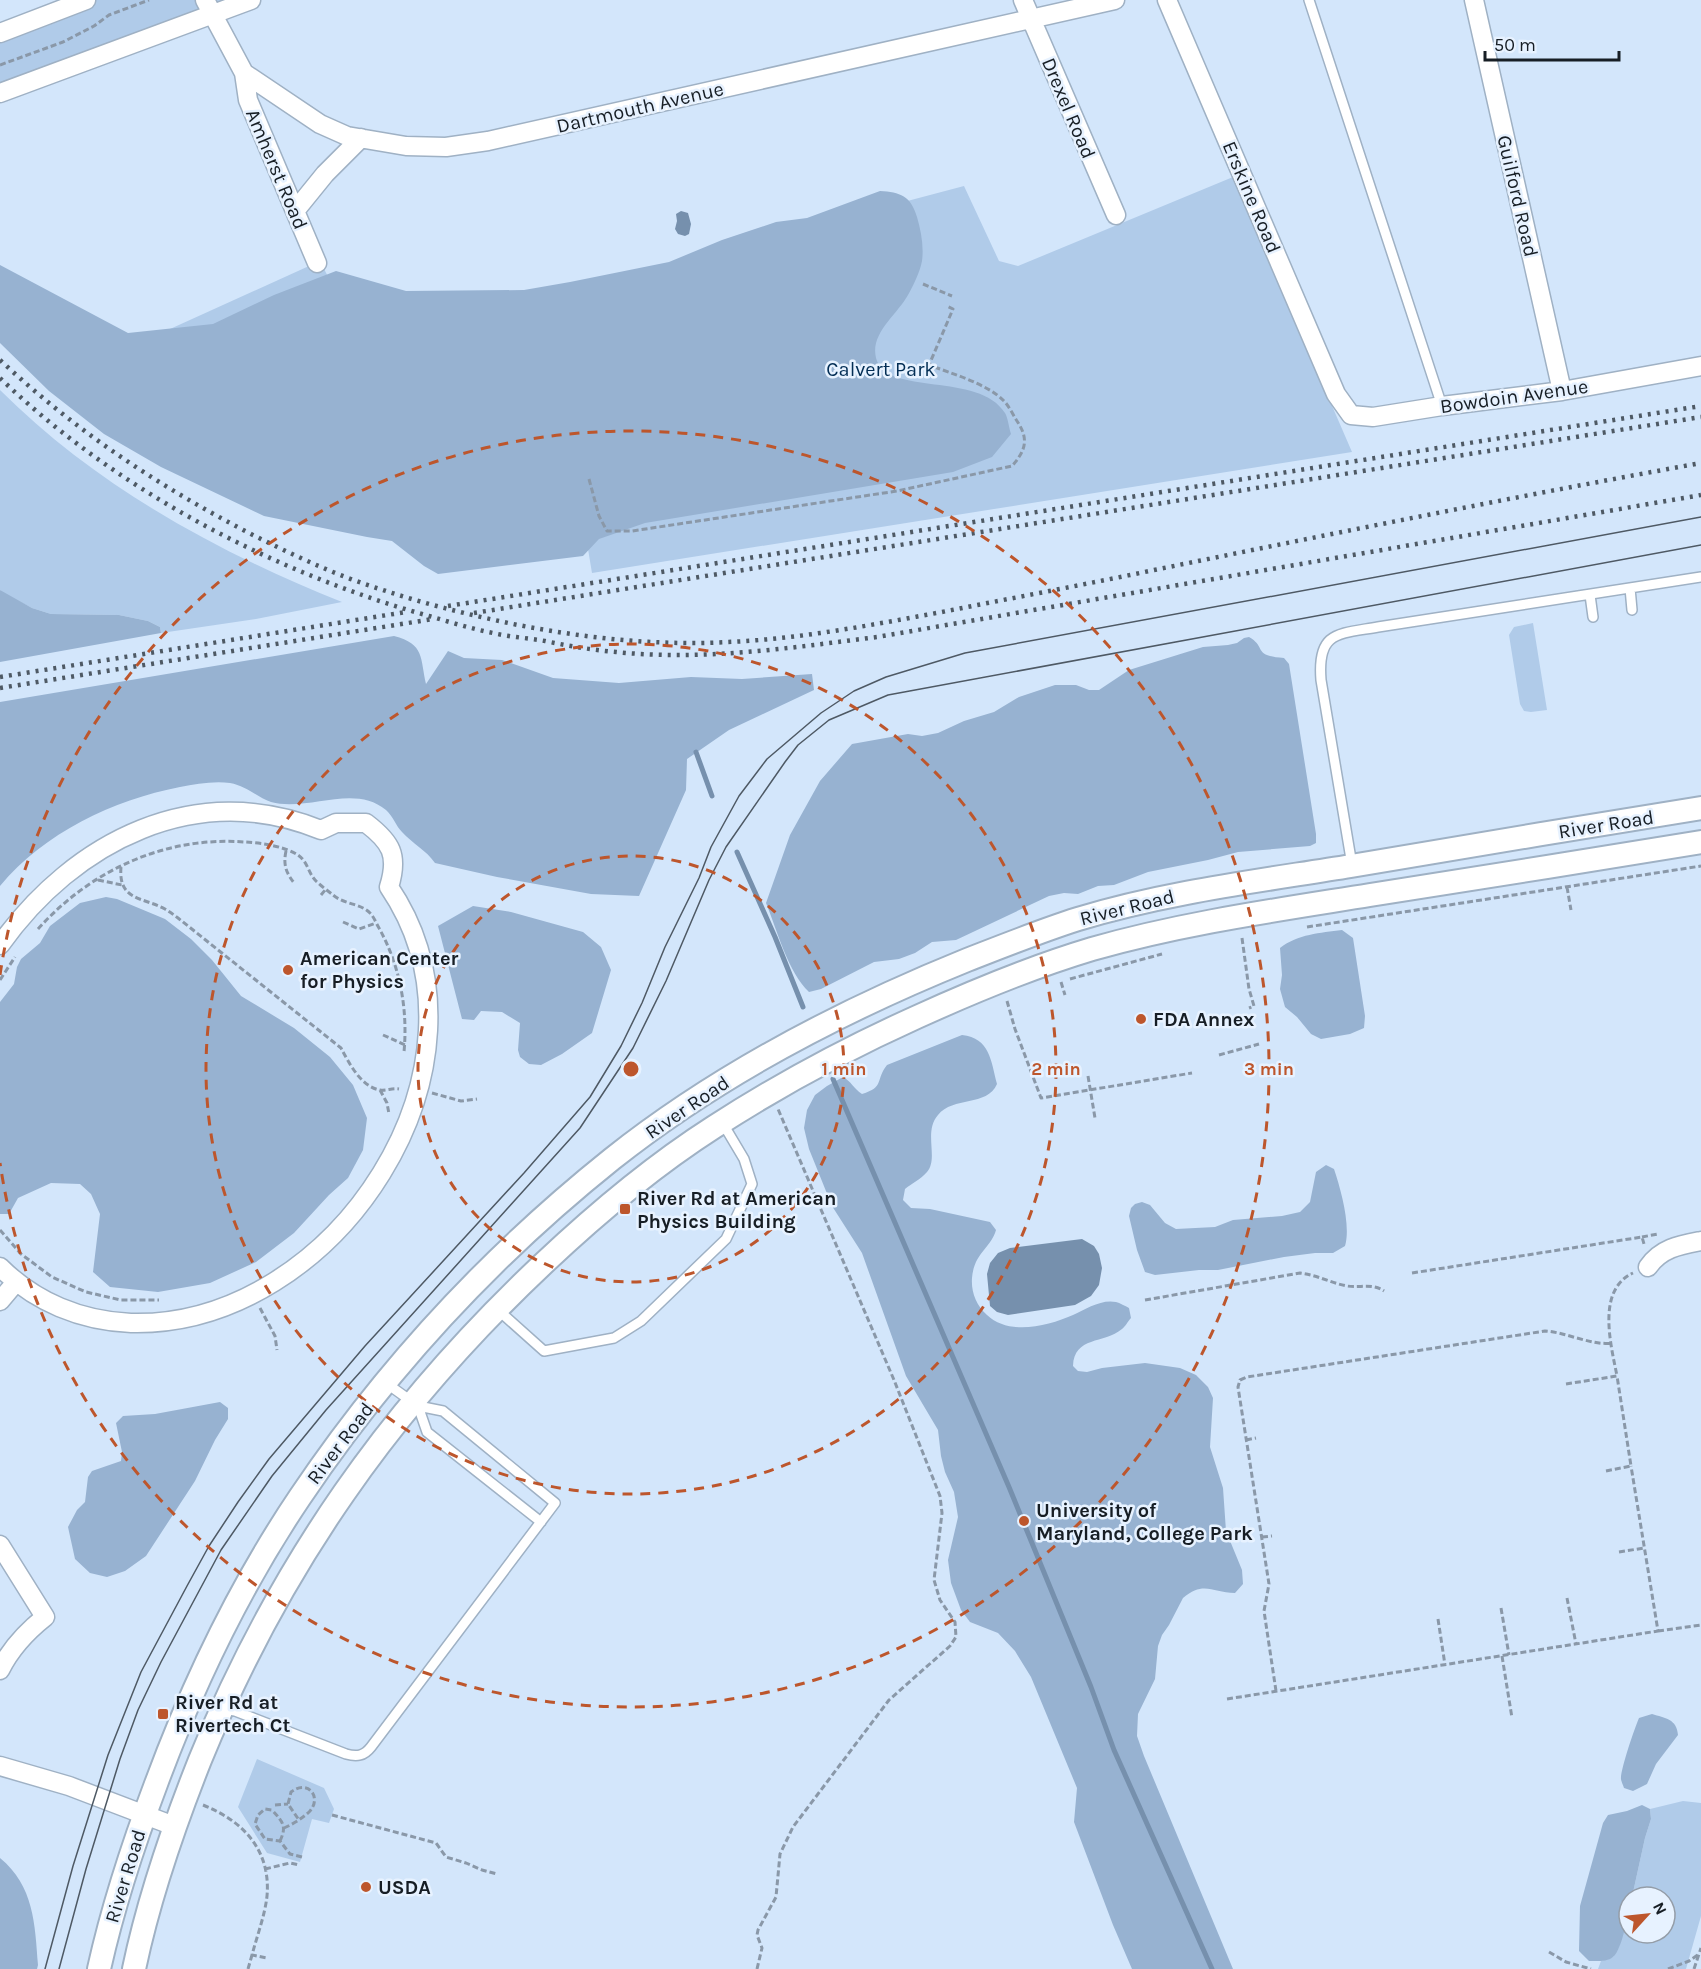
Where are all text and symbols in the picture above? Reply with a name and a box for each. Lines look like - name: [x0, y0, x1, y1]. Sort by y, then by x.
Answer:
- scale bar: [1485, 24, 1618, 62]
- text: 50 m: [1494, 34, 1536, 56]
- street label: Drexel Road: [1037, 54, 1100, 162]
- street label: Dartmouth Avenue: [554, 77, 726, 138]
- street label: Amherst Road: [241, 106, 312, 233]
- street label: Guilford Road: [1492, 133, 1543, 259]
- street label: Erskine Road: [1218, 138, 1285, 257]
- park label: Calvert Park: [826, 358, 936, 381]
- street label: Bowdoin Avenue: [1439, 375, 1590, 418]
- street label: River Road: [1557, 806, 1656, 843]
- street label: River Road: [1077, 885, 1177, 930]
- place label: American Center for Physics: [300, 947, 459, 993]
- marker: American Center for Physics: [281, 963, 295, 977]
- place label: FDA Annex: [1153, 1008, 1254, 1031]
- marker: FDA Annex: [1134, 1012, 1148, 1026]
- text: 1 min: [821, 1058, 867, 1080]
- text: 2 min: [1031, 1058, 1081, 1080]
- text: 3 min: [1244, 1058, 1294, 1080]
- centre of rings: [621, 1059, 641, 1079]
- street label: River Road: [641, 1071, 734, 1144]
- place label: River Rd at American Physics Building: [637, 1187, 836, 1233]
- marker: River Rd at American Physics Building: [618, 1202, 632, 1216]
- street label: River Road: [302, 1398, 379, 1489]
- place label: University of Maryland, College Park: [1036, 1499, 1253, 1545]
- marker: University of Maryland, College Park: [1017, 1514, 1031, 1528]
- place label: River Rd at Rivertech Ct: [175, 1691, 291, 1737]
- marker: River Rd at Rivertech Ct: [156, 1707, 170, 1721]
- street label: River Road: [100, 1827, 151, 1926]
- place label: USDA: [378, 1876, 431, 1899]
- marker: USDA: [359, 1880, 373, 1894]
- north arrow: [1617, 1885, 1677, 1945]
- text: N: [1649, 1899, 1671, 1918]

